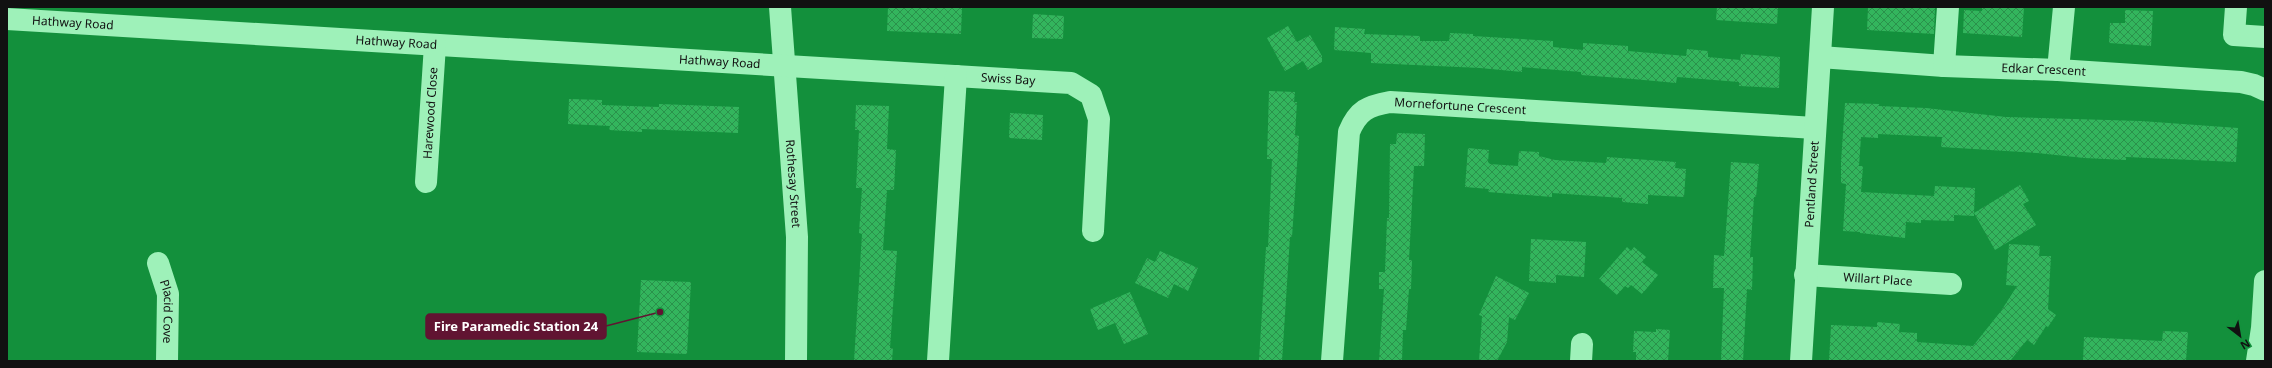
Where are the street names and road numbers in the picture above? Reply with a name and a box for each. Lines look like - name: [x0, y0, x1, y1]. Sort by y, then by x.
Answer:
- street label: Hathway Road: [32, 12, 114, 33]
- street label: Hathway Road: [355, 31, 438, 53]
- street label: Hathway Road: [678, 50, 761, 72]
- street label: Edkar Crescent: [2001, 59, 2087, 80]
- street label: Harewood Close: [419, 67, 442, 160]
- street label: Swiss Bay: [981, 69, 1037, 89]
- street label: Mornefortune Crescent: [1394, 93, 1527, 118]
- street label: Rothesay Street: [782, 139, 805, 229]
- street label: Pentland Street: [1800, 140, 1823, 228]
- street label: Willart Place: [1843, 268, 1913, 290]
- street label: Placid Cove: [156, 277, 177, 344]

